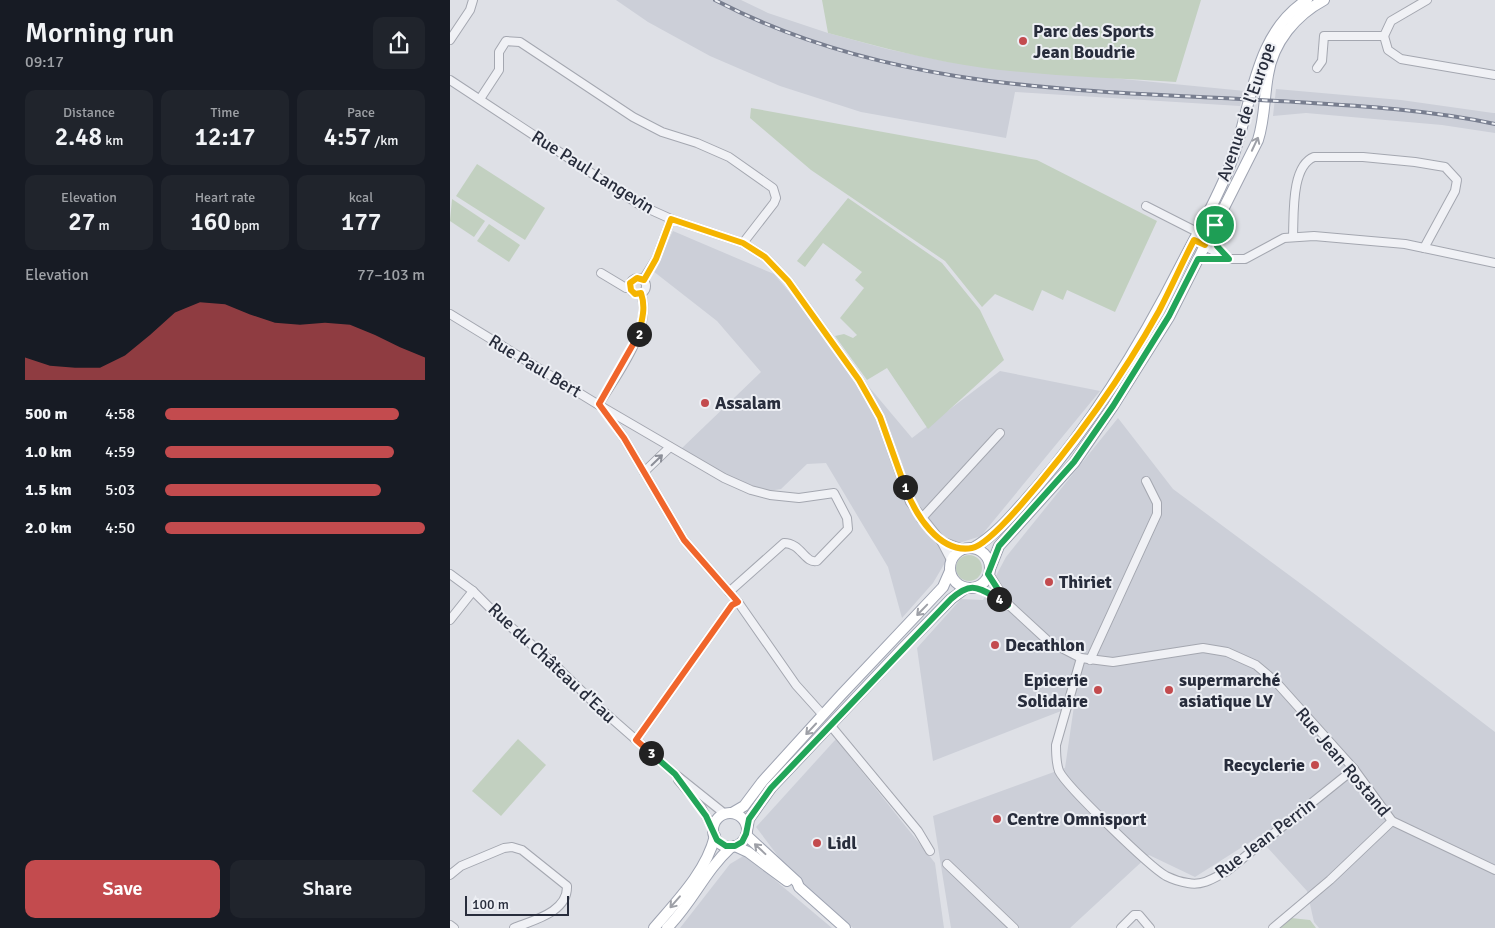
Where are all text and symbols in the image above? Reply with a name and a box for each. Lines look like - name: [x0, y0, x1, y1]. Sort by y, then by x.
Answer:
- text: Morning run: [25, 16, 174, 50]
- button: share: [373, 17, 425, 69]
- place label: Parc des Sports Jean Boudrie: [1033, 20, 1154, 63]
- marker: Parc des Sports Jean Boudrie: [1017, 35, 1029, 47]
- street label: Avenue de l'Europe: [1212, 40, 1280, 184]
- text: 09:17: [25, 52, 64, 72]
- text: Distance: [63, 104, 115, 121]
- text: Time: [211, 104, 239, 121]
- text: Pace: [347, 104, 375, 121]
- text: 2.48: [55, 121, 102, 152]
- text: 12:17: [194, 121, 256, 152]
- text: 4:57: [324, 121, 371, 152]
- street label: Rue Paul Langevin: [528, 125, 658, 219]
- text: km: [102, 132, 123, 149]
- text: /km: [371, 132, 398, 149]
- one-way arrow: [1251, 137, 1261, 152]
- text: Elevation: [61, 189, 117, 206]
- text: Heart rate: [195, 189, 255, 206]
- text: kcal: [349, 189, 373, 206]
- pin: [1194, 204, 1236, 246]
- text: 27: [68, 206, 95, 237]
- text: 160: [190, 206, 231, 237]
- text: 177: [341, 206, 381, 237]
- icon: arrive: [1201, 211, 1229, 239]
- text: m: [95, 217, 110, 234]
- text: bpm: [231, 217, 260, 234]
- text: Elevation: [25, 265, 89, 285]
- text: 77–103 m: [357, 265, 425, 285]
- pin: 2: [626, 322, 652, 346]
- text: 2: [636, 326, 643, 343]
- street label: Rue Paul Bert: [485, 330, 585, 402]
- place label: Assalam: [715, 392, 781, 414]
- marker: Assalam: [699, 397, 711, 409]
- text: 500 m: [25, 404, 67, 424]
- text: 4:58: [105, 404, 135, 424]
- text: 1.0 km: [25, 442, 72, 462]
- text: 4:59: [105, 442, 135, 462]
- one-way arrow: [651, 454, 664, 466]
- pin: 1: [892, 474, 918, 500]
- text: 1: [902, 479, 909, 496]
- text: 1.5 km: [25, 480, 72, 500]
- text: 5:03: [105, 480, 135, 500]
- text: 2.0 km: [25, 518, 72, 538]
- text: 4:50: [105, 518, 135, 538]
- place label: Thiriet: [1059, 571, 1112, 593]
- marker: Thiriet: [1043, 576, 1055, 588]
- pin: 4: [986, 586, 1012, 612]
- text: 4: [996, 591, 1003, 608]
- street label: Rue du Château d'Eau: [484, 598, 620, 728]
- one-way arrow: [915, 604, 928, 616]
- place label: Decathlon: [1005, 634, 1085, 656]
- marker: Decathlon: [989, 639, 1001, 651]
- place label: Epicerie Solidaire: [1018, 669, 1088, 712]
- place label: supermarché asiatique LY: [1179, 669, 1281, 712]
- marker: Epicerie Solidaire: [1092, 684, 1104, 696]
- marker: supermarché asiatique LY: [1163, 684, 1175, 696]
- street label: Rue Jean Rostand: [1291, 703, 1395, 821]
- one-way arrow: [805, 722, 817, 735]
- pin: 3: [638, 740, 664, 766]
- text: 3: [648, 745, 655, 762]
- place label: Recyclerie: [1223, 754, 1305, 776]
- marker: Recyclerie: [1309, 759, 1321, 771]
- street label: Rue Jean Perrin: [1210, 793, 1320, 883]
- place label: Centre Omnisport: [1007, 808, 1147, 830]
- marker: Centre Omnisport: [991, 813, 1003, 825]
- place label: Lidl: [827, 832, 857, 854]
- marker: Lidl: [811, 837, 823, 849]
- one-way arrow: [754, 843, 767, 855]
- button: Save: [25, 860, 220, 918]
- button: Share: [230, 860, 425, 918]
- scale bar: [465, 893, 569, 916]
- text: 100 m: [472, 896, 509, 913]
- one-way arrow: [669, 896, 681, 909]

